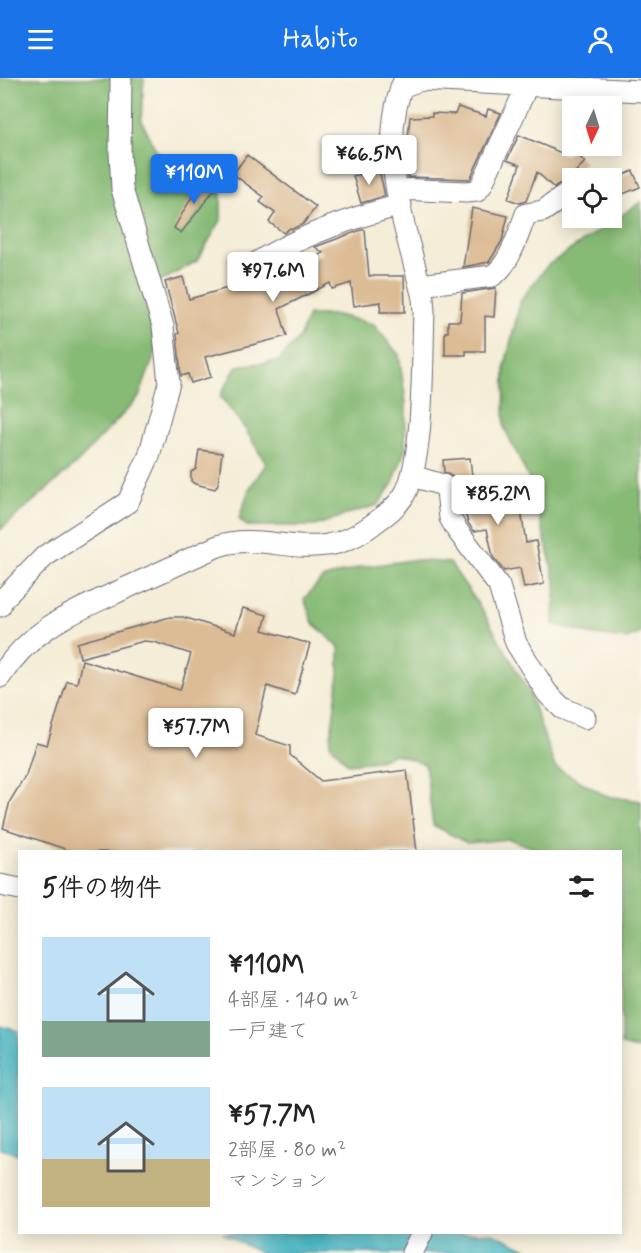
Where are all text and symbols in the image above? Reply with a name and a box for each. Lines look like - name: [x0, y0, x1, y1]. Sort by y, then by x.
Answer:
- text: Habito: [283, 22, 358, 57]
- icon: menu: [24, 23, 57, 56]
- icon: person: [584, 23, 617, 56]
- north arrow: [562, 96, 622, 156]
- map controls: [562, 96, 622, 228]
- pin: ¥66.5M: [320, 135, 418, 186]
- text: ¥66.5M: [336, 141, 402, 168]
- pin: ¥110M: [152, 154, 236, 205]
- text: ¥110M: [165, 160, 223, 187]
- button: locate: [562, 168, 622, 228]
- pin: ¥97.6M: [224, 252, 322, 303]
- text: ¥97.6M: [241, 258, 305, 285]
- pin: ¥85.2M: [449, 475, 547, 526]
- text: ¥85.2M: [466, 481, 530, 508]
- pin: ¥57.7M: [147, 708, 245, 759]
- text: ¥57.7M: [162, 714, 230, 741]
- icon: filters: [565, 870, 598, 903]
- text: 5件の物件: [42, 872, 162, 906]
- text: ¥110M: [228, 949, 304, 983]
- icon: home: [90, 961, 162, 1033]
- text: 4部屋 · 140 m²: [228, 987, 358, 1014]
- text: 一戸建て: [228, 1018, 308, 1045]
- text: ¥57.7M: [228, 1099, 316, 1133]
- icon: home: [90, 1111, 162, 1183]
- text: 2部屋 · 80 m²: [228, 1137, 346, 1164]
- text: マンション: [228, 1168, 327, 1195]

